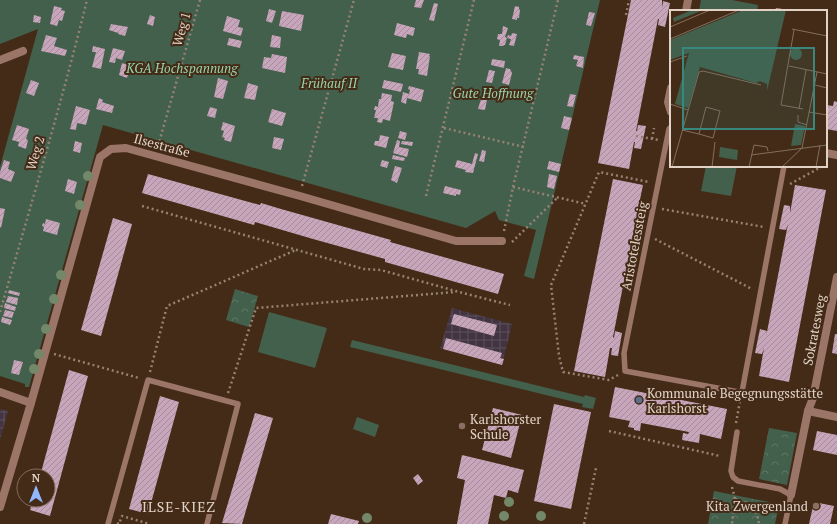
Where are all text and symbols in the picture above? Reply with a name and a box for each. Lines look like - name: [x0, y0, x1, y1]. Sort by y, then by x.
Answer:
- street label: Weg 1: [168, 10, 194, 48]
- inset map: [670, 10, 827, 167]
- park label: KGA Hochspannung: [125, 59, 238, 77]
- park label: Frühauf II: [300, 74, 359, 92]
- park label: Gute Hoffnung: [453, 84, 534, 102]
- street label: Ilsestraße: [132, 129, 192, 161]
- street label: Weg 2: [21, 134, 49, 172]
- street label: Aristotelessteig: [617, 200, 651, 292]
- street label: Sokratesweg: [798, 293, 830, 367]
- place label: Kommunale Begegnungsstätte Karlshorst: [647, 384, 823, 417]
- marker: Kommunale Begegnungsstätte Karlshorst: [634, 395, 644, 405]
- place label: Karlshorster Schule: [470, 410, 541, 443]
- marker: Karlshorster Schule: [457, 421, 467, 431]
- north arrow: [16, 468, 56, 508]
- text: N: [32, 471, 41, 485]
- district label: ILSE-KIEZ: [142, 497, 216, 516]
- place label: Kita Zwergenland: [706, 497, 808, 515]
- marker: Kita Zwergenland: [811, 501, 821, 511]

